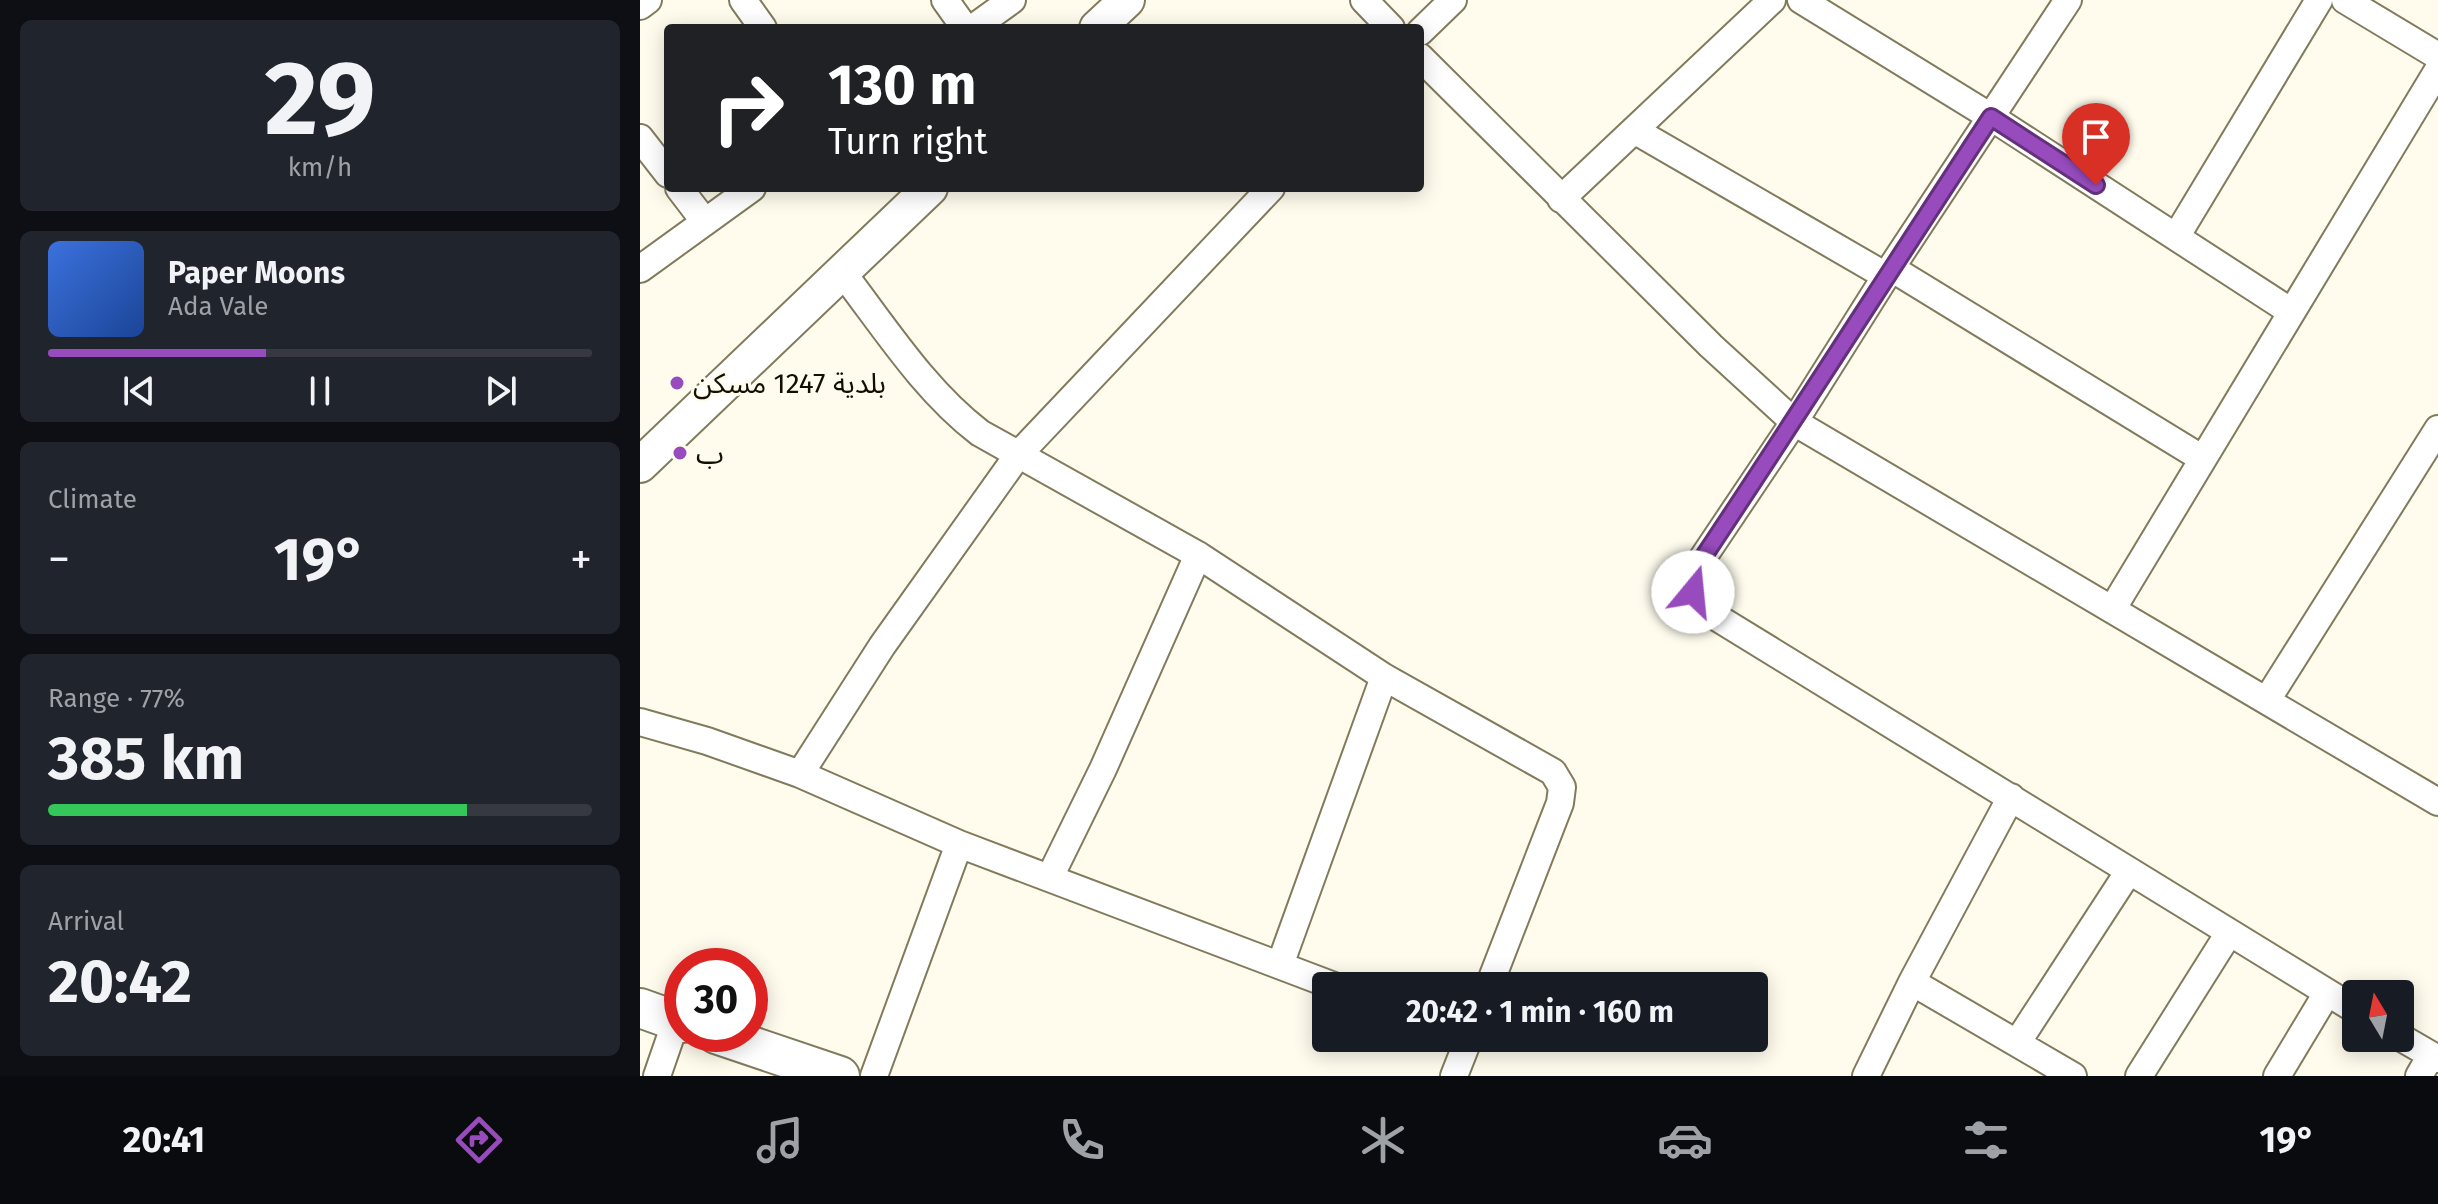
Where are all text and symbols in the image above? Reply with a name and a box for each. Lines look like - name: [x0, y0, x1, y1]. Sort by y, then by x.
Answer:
- text: 29: [265, 37, 375, 162]
- text: 130 m: [828, 52, 976, 119]
- icon: right: [696, 56, 800, 160]
- pin: [2062, 103, 2130, 185]
- icon: arrive: [2074, 115, 2118, 159]
- text: Turn right: [828, 120, 988, 164]
- text: km/h: [288, 152, 352, 183]
- text: Paper Moons: [168, 255, 345, 291]
- text: Ada Vale: [168, 291, 268, 322]
- place label: بلدية 1247 مسكن: [693, 367, 886, 400]
- icon: previous: [117, 369, 161, 413]
- icon: pause: [298, 369, 342, 413]
- icon: next: [479, 369, 523, 413]
- marker: بلدية 1247 مسكن: [668, 374, 686, 392]
- place label: ب: [696, 437, 724, 470]
- marker: ب: [671, 444, 689, 462]
- text: Climate: [48, 484, 137, 515]
- text: 19°: [274, 524, 366, 596]
- text: −: [48, 533, 70, 586]
- text: +: [570, 533, 592, 586]
- position arrow: [1651, 550, 1735, 634]
- text: Range · 77%: [48, 683, 185, 714]
- text: 385 km: [48, 723, 244, 795]
- text: Arrival: [48, 906, 124, 937]
- text: 20:42: [48, 946, 192, 1018]
- speed limit sign: 30: [664, 948, 768, 1052]
- north arrow: [2342, 980, 2414, 1052]
- map controls: [2342, 980, 2414, 1052]
- text: 20:42 · 1 min · 160 m: [1406, 994, 1674, 1030]
- icon: directions: [451, 1112, 507, 1168]
- icon: music: [752, 1112, 808, 1168]
- icon: phone: [1054, 1112, 1110, 1168]
- icon: climate: [1355, 1112, 1411, 1168]
- icon: car: [1657, 1112, 1713, 1168]
- icon: filters: [1958, 1112, 2014, 1168]
- text: 20:41: [123, 1118, 205, 1162]
- text: 19°: [2260, 1118, 2315, 1162]

